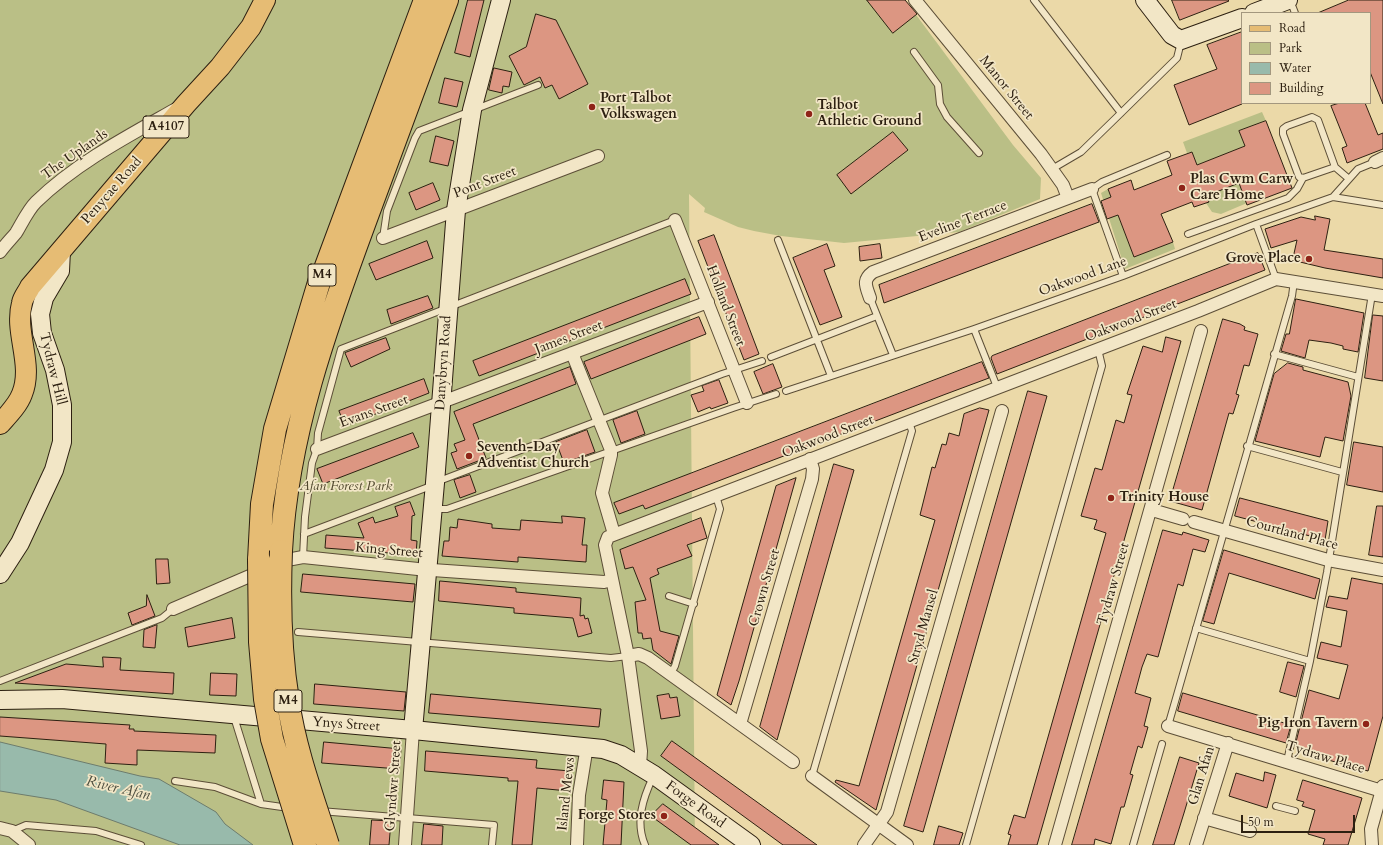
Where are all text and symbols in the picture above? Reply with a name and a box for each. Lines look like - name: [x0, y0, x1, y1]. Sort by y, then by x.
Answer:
- legend: [1241, 12, 1371, 104]
- text: Road: [1279, 20, 1305, 36]
- text: Park: [1279, 40, 1302, 56]
- street label: Manor Street: [975, 53, 1037, 123]
- text: Water: [1279, 60, 1311, 76]
- text: Building: [1279, 80, 1323, 96]
- place label: Port Talbot Volkswagen: [600, 91, 677, 124]
- place label: Talbot Athletic Ground: [817, 98, 922, 130]
- marker: Port Talbot Volkswagen: [587, 102, 597, 112]
- marker: Talbot Athletic Ground: [804, 109, 814, 119]
- road number: A4107: [143, 116, 189, 138]
- street label: The Uplands: [39, 126, 111, 184]
- street label: Penycae Road: [78, 154, 146, 228]
- street label: Pont Street: [451, 163, 519, 203]
- place label: Plas Cwm Carw Care Home: [1190, 172, 1293, 204]
- marker: Plas Cwm Carw Care Home: [1177, 183, 1187, 193]
- street label: Eveline Terrace: [916, 197, 1010, 247]
- place label: Grove Place: [1226, 251, 1301, 267]
- street label: Oakwood Lane: [1037, 253, 1129, 301]
- marker: Grove Place: [1304, 254, 1314, 264]
- street label: Holland Street: [702, 263, 748, 349]
- road number: M4: [308, 264, 336, 286]
- street label: Oakwood Street: [1083, 296, 1179, 346]
- street label: Danybryn Road: [432, 315, 456, 411]
- street label: James Street: [533, 317, 605, 359]
- street label: Tydraw Hill: [35, 331, 69, 407]
- street label: Evans Street: [337, 392, 411, 432]
- street label: Oakwood Street: [780, 412, 876, 462]
- place label: Seventh-Day Adventist Church: [477, 440, 589, 472]
- marker: Seventh-Day Adventist Church: [464, 451, 474, 461]
- park label: Afan Forest Park: [300, 479, 392, 495]
- place label: Trinity House: [1119, 490, 1209, 506]
- marker: Trinity House: [1106, 493, 1116, 503]
- street label: Courtland Place: [1244, 514, 1340, 554]
- street label: King Street: [355, 540, 423, 562]
- street label: Tydraw Street: [1094, 541, 1134, 627]
- street label: Crown Street: [746, 547, 784, 629]
- street label: Stryd Mansel: [905, 588, 943, 666]
- road number: M4: [274, 690, 302, 712]
- street label: Ynys Street: [312, 714, 380, 736]
- place label: Pig Iron Tavern: [1258, 716, 1358, 732]
- marker: Pig Iron Tavern: [1361, 719, 1371, 729]
- street label: Tydraw Place: [1283, 738, 1367, 778]
- street label: Glyndwr Street: [382, 740, 406, 832]
- street label: Glan Afan: [1185, 745, 1219, 807]
- street label: Island Mews: [555, 756, 579, 832]
- water label: River Afan: [84, 773, 152, 805]
- street label: Forge Road: [662, 778, 728, 832]
- scale bar: [1243, 807, 1357, 833]
- place label: Forge Stores: [578, 808, 656, 824]
- marker: Forge Stores: [659, 811, 669, 821]
- text: 50 m: [1248, 814, 1274, 830]

